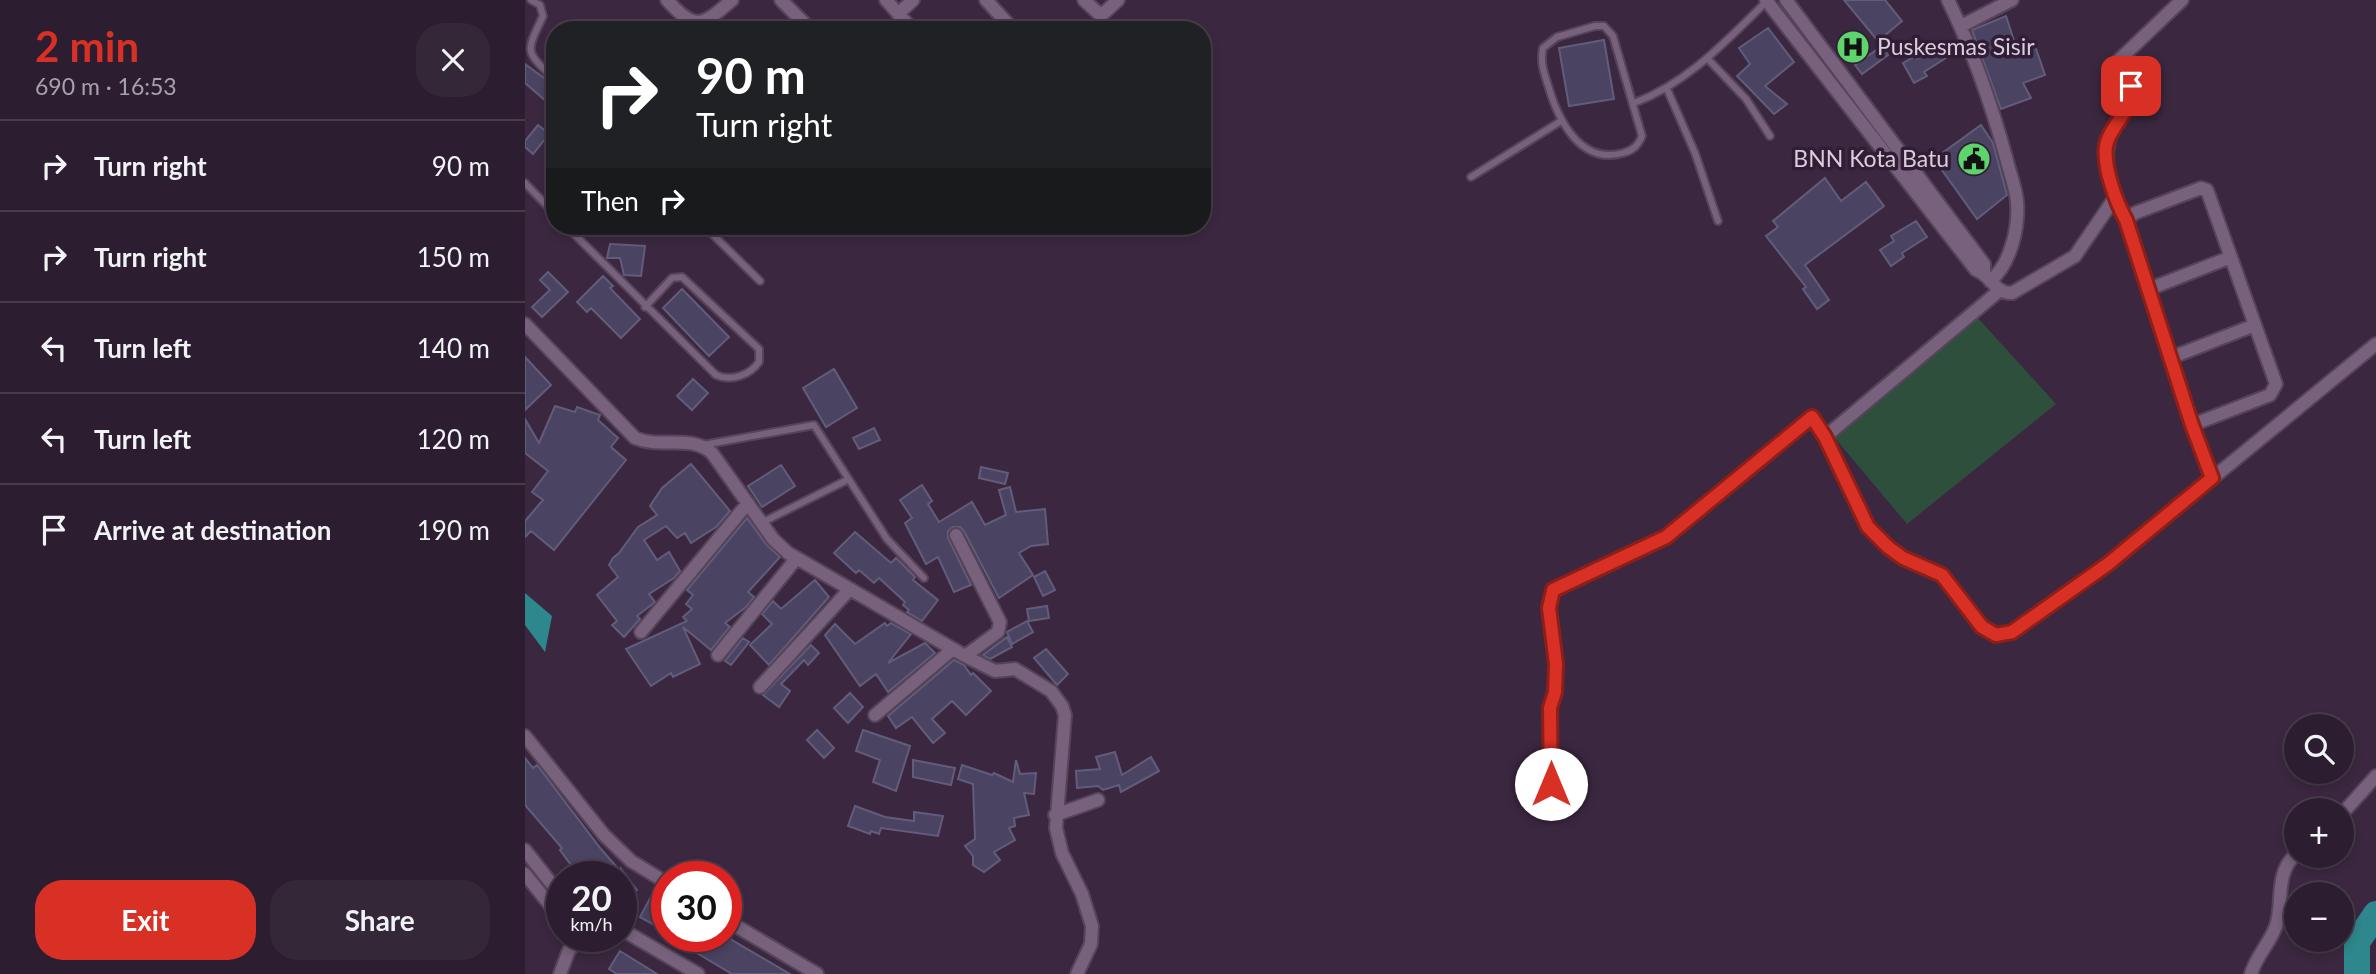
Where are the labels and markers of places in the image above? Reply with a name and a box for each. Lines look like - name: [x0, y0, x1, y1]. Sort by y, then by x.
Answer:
- hospital icon: Puskesmas Sisir: [1834, 28, 1872, 66]
- place label: Puskesmas Sisir: [1877, 32, 2035, 60]
- pin: [2101, 56, 2161, 116]
- public building icon: BNN Kota Batu: [1955, 140, 1993, 178]
- place label: BNN Kota Batu: [1793, 144, 1949, 172]

